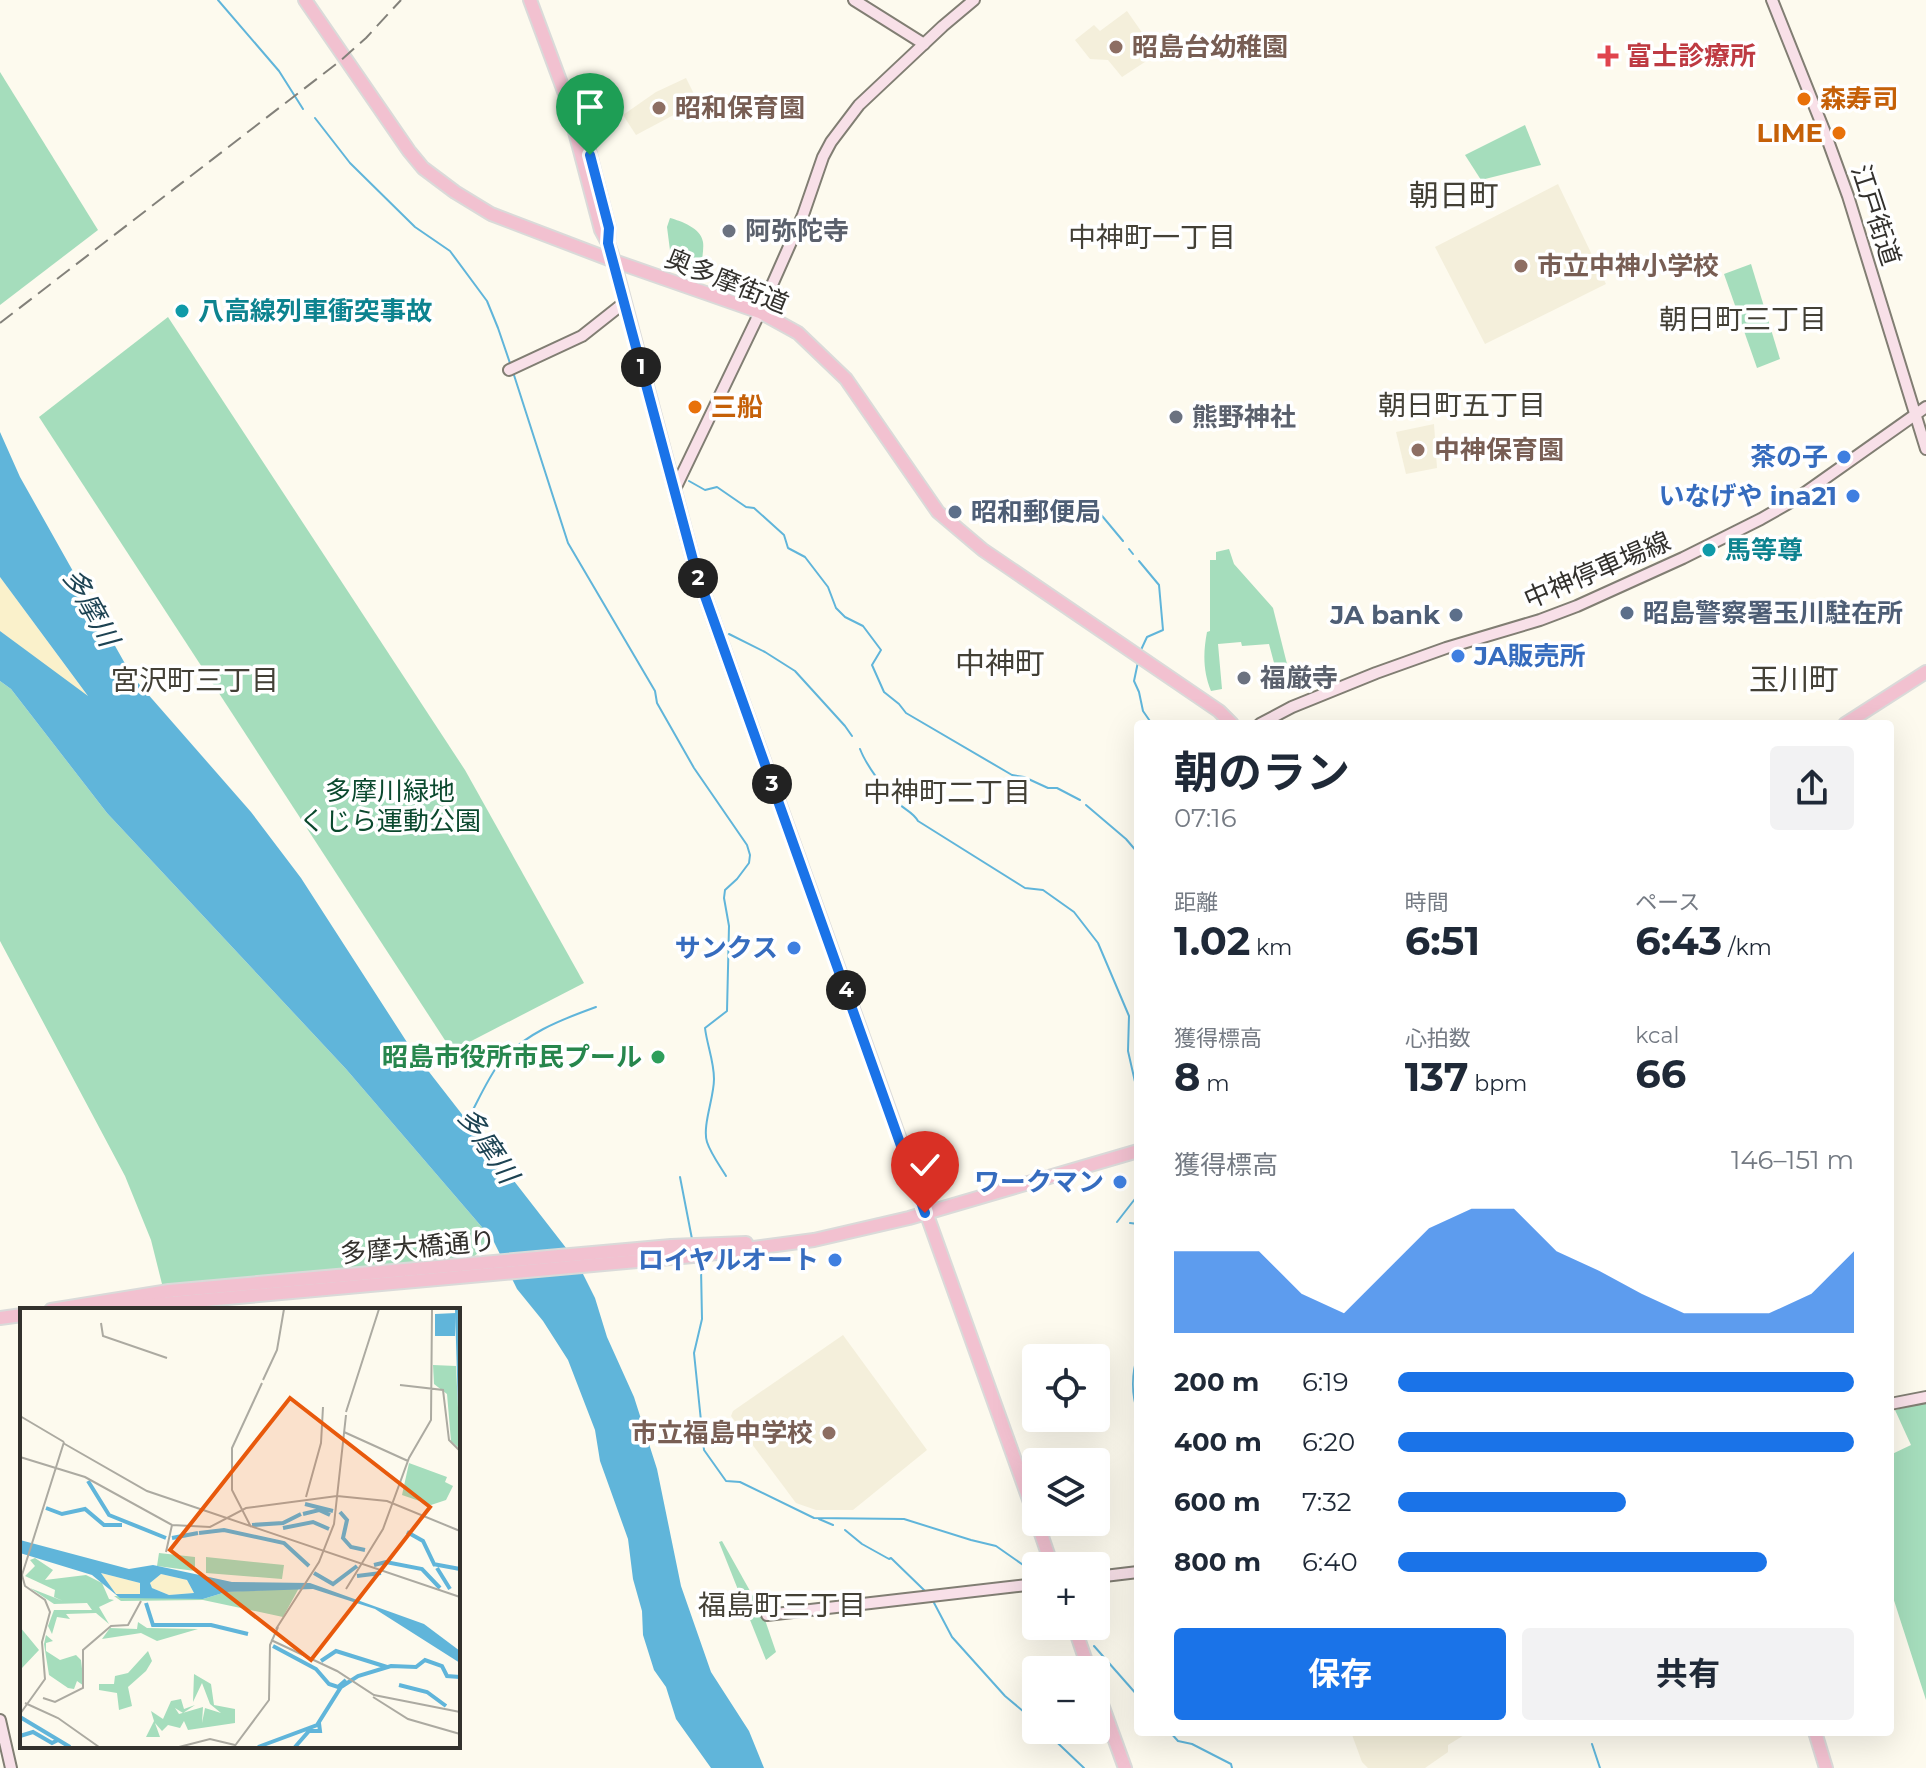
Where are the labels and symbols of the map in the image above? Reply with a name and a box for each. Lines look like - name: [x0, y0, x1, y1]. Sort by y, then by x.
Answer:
- place label: 昭島台幼稚園: [1132, 31, 1288, 63]
- marker: 昭島台幼稚園: [1107, 38, 1125, 56]
- place label: 富士診療所: [1626, 40, 1756, 72]
- marker: 富士診療所: [1597, 45, 1619, 67]
- pin: [556, 73, 624, 155]
- place label: 森寿司: [1820, 83, 1898, 115]
- marker: 森寿司: [1795, 90, 1813, 108]
- place label: 昭和保育園: [675, 92, 805, 124]
- marker: 昭和保育園: [650, 99, 668, 117]
- place label: LIME: [1756, 117, 1823, 149]
- marker: LIME: [1830, 124, 1848, 142]
- street label: 江戸街道: [1845, 161, 1907, 269]
- district label: 朝日町: [1409, 177, 1499, 214]
- place label: 阿弥陀寺: [745, 215, 849, 247]
- district label: 中神町一丁目: [1068, 220, 1236, 254]
- marker: 阿弥陀寺: [720, 222, 738, 240]
- street label: 奥多摩街道: [661, 242, 793, 320]
- place label: 市立中神小学校: [1537, 250, 1719, 282]
- marker: 市立中神小学校: [1512, 257, 1530, 275]
- place label: 八高線列車衝突事故: [198, 295, 432, 327]
- marker: 八高線列車衝突事故: [173, 302, 191, 320]
- district label: 朝日町三丁目: [1659, 302, 1827, 336]
- pin: 1: [621, 347, 661, 387]
- district label: 朝日町五丁目: [1378, 388, 1546, 422]
- place label: 三船: [711, 391, 763, 423]
- marker: 三船: [686, 398, 704, 416]
- place label: 熊野神社: [1192, 401, 1296, 433]
- marker: 熊野神社: [1167, 408, 1185, 426]
- place label: 中神保育園: [1434, 434, 1564, 466]
- marker: 中神保育園: [1409, 441, 1427, 459]
- place label: 茶の子: [1750, 441, 1828, 473]
- marker: 茶の子: [1835, 448, 1853, 466]
- place label: いなげや ina21: [1658, 480, 1837, 512]
- marker: いなげや ina21: [1844, 487, 1862, 505]
- place label: 昭和郵便局: [971, 496, 1101, 528]
- marker: 昭和郵便局: [946, 503, 964, 521]
- street label: 中神停車場線: [1519, 525, 1675, 615]
- place label: 馬等尊: [1725, 534, 1803, 566]
- marker: 馬等尊: [1700, 541, 1718, 559]
- pin: 2: [678, 558, 718, 598]
- water label: 多摩川: [56, 562, 128, 655]
- place label: 昭島警察署玉川駐在所: [1643, 597, 1903, 629]
- place label: JA bank: [1329, 599, 1441, 631]
- marker: 昭島警察署玉川駐在所: [1618, 604, 1636, 622]
- marker: JA bank: [1447, 606, 1465, 624]
- place label: JA販売所: [1473, 640, 1586, 672]
- district label: 中神町: [955, 645, 1045, 682]
- marker: JA販売所: [1449, 647, 1467, 665]
- district label: 玉川町: [1749, 661, 1839, 698]
- place label: 福厳寺: [1260, 662, 1338, 694]
- district label: 宮沢町三丁目: [111, 663, 279, 697]
- marker: 福厳寺: [1235, 669, 1253, 687]
- pin: 3: [752, 764, 792, 804]
- park label: 多摩川緑地 くじら運動公園: [299, 775, 481, 837]
- district label: 中神町二丁目: [863, 775, 1031, 809]
- place label: サンクス: [675, 932, 778, 964]
- marker: サンクス: [785, 939, 803, 957]
- pin: 4: [826, 970, 866, 1010]
- place label: 昭島市役所市民プール: [382, 1041, 642, 1073]
- marker: 昭島市役所市民プール: [649, 1048, 667, 1066]
- water label: 多摩川: [450, 1101, 527, 1192]
- pin: [891, 1131, 959, 1213]
- place label: ワークマン: [974, 1166, 1104, 1198]
- marker: ワークマン: [1111, 1173, 1129, 1191]
- street label: 多摩大橋通り: [339, 1224, 497, 1270]
- place label: ロイヤルオート: [638, 1244, 819, 1276]
- marker: ロイヤルオート: [826, 1251, 844, 1269]
- inset map: [20, 1308, 460, 1748]
- place label: 市立福島中学校: [631, 1417, 813, 1449]
- marker: 市立福島中学校: [820, 1424, 838, 1442]
- district label: 福島町三丁目: [698, 1588, 866, 1622]

